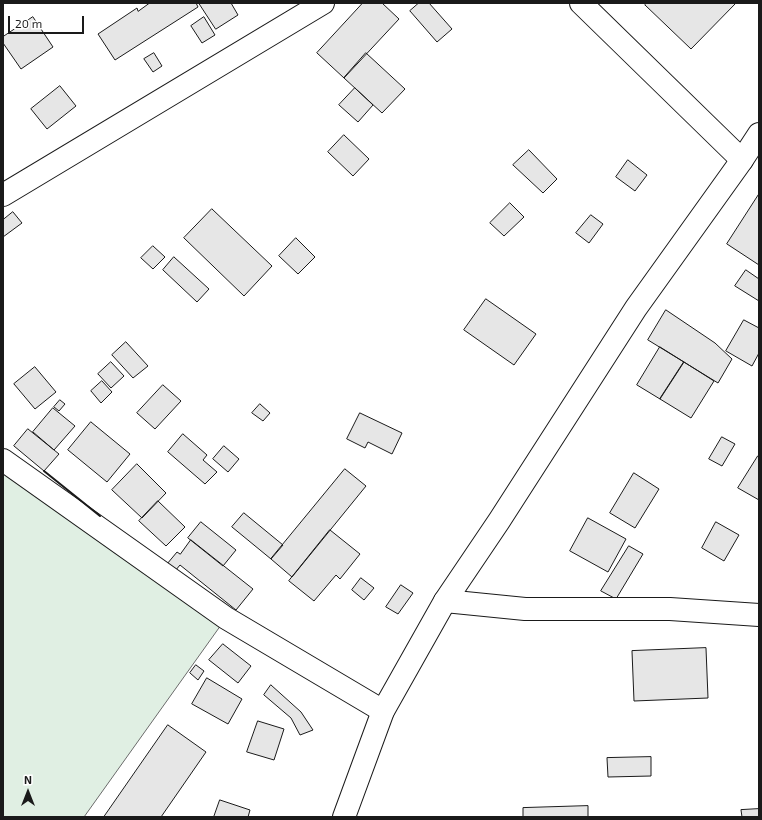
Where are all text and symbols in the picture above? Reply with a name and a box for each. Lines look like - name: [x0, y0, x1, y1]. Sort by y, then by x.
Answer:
- scale bar: [10, 8, 86, 34]
- text: 20 m: [15, 16, 42, 30]
- north arrow: [8, 772, 48, 812]
- text: N: [24, 773, 32, 786]

